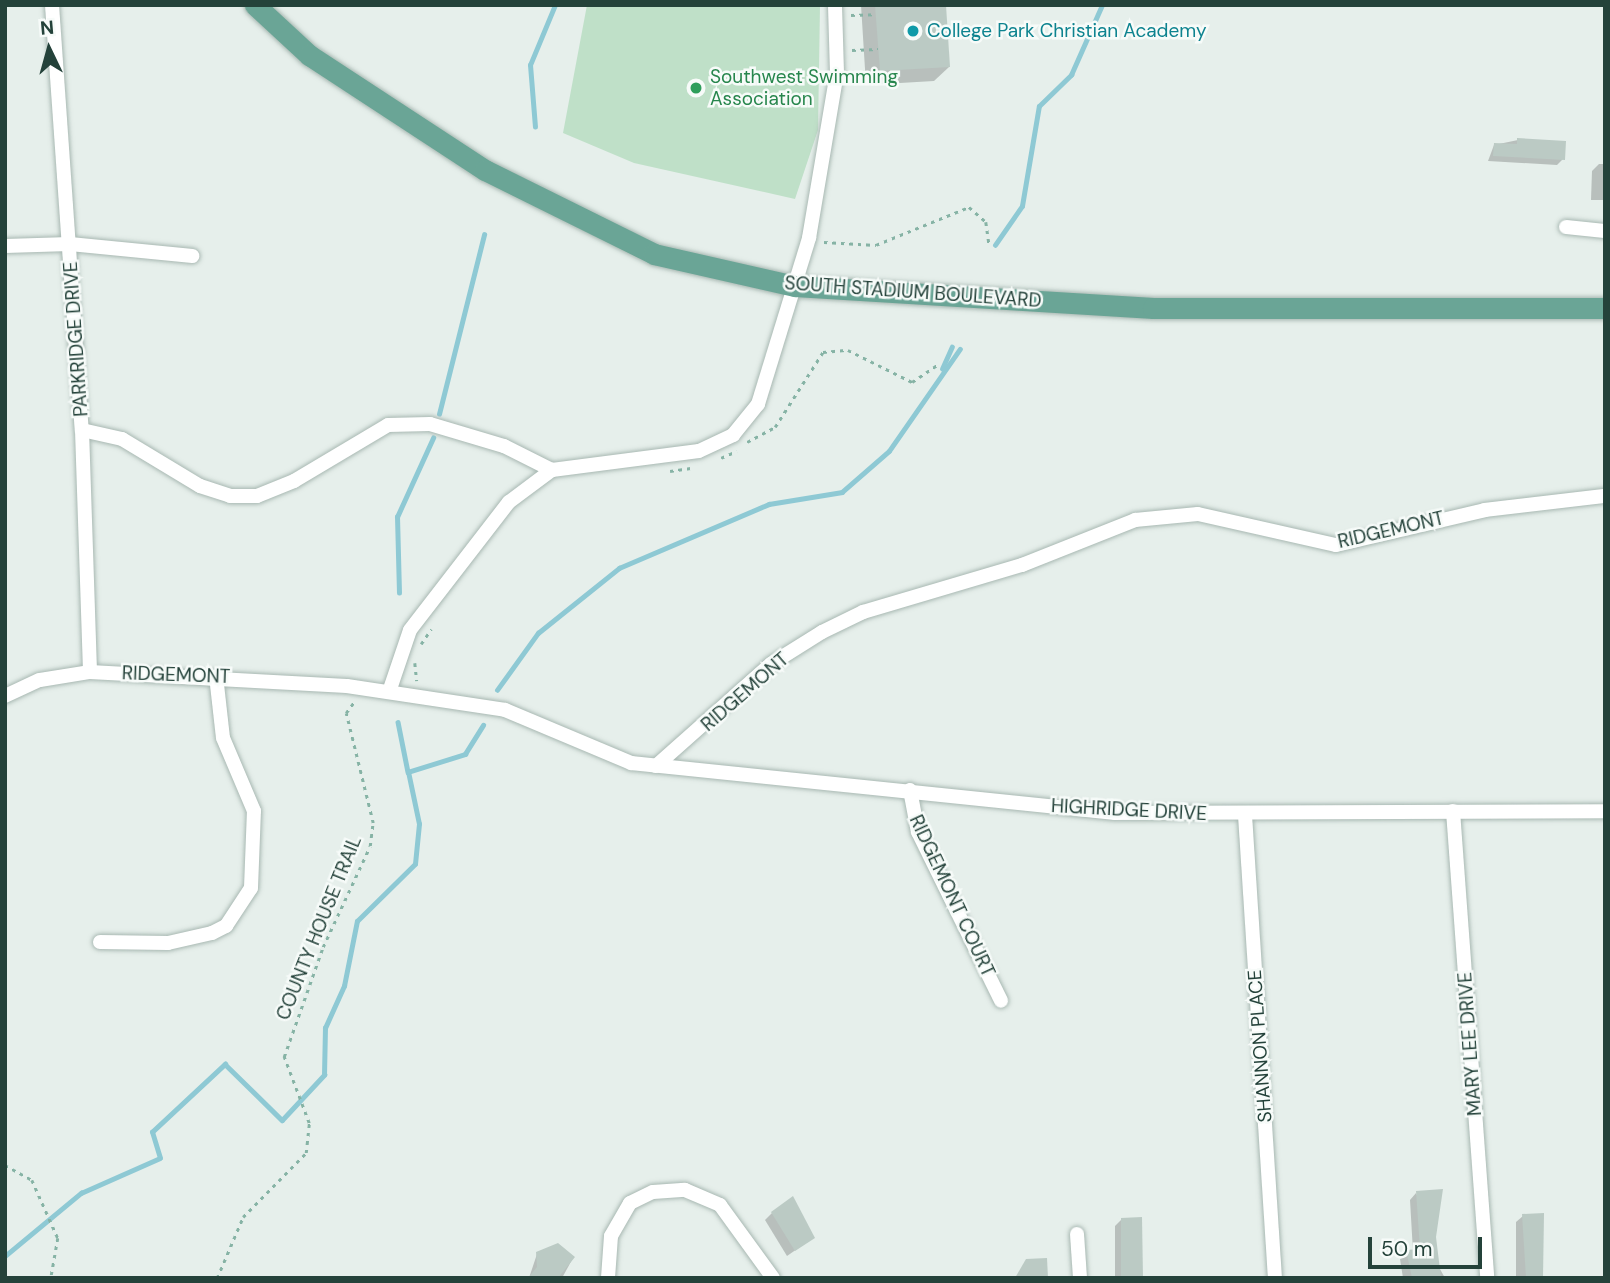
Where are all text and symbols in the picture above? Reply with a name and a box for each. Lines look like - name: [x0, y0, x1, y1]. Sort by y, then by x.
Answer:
- north arrow: [14, 14, 84, 84]
- text: N: [39, 15, 55, 41]
- place label: College Park Christian Academy: [927, 20, 1207, 42]
- marker: College Park Christian Academy: [905, 23, 921, 39]
- place label: Southwest Swimming Association: [710, 66, 898, 110]
- marker: Southwest Swimming Association: [688, 80, 704, 96]
- street label: PARKRIDGE DRIVE: [59, 261, 93, 417]
- street label: SOUTH STADIUM BOULEVARD: [784, 272, 1042, 312]
- street label: RIDGEMONT: [1336, 507, 1446, 553]
- street label: RIDGEMONT: [697, 648, 793, 736]
- street label: RIDGEMONT: [121, 662, 231, 688]
- street label: HIGHRIDGE DRIVE: [1051, 795, 1207, 825]
- street label: RIDGEMONT COURT: [904, 811, 1000, 981]
- street label: COUNTY HOUSE TRAIL: [272, 833, 366, 1023]
- street label: SHANNON PLACE: [1243, 969, 1277, 1123]
- street label: MARY LEE DRIVE: [1454, 971, 1486, 1117]
- scale bar: [1372, 1224, 1486, 1268]
- text: 50 m: [1381, 1235, 1432, 1263]

